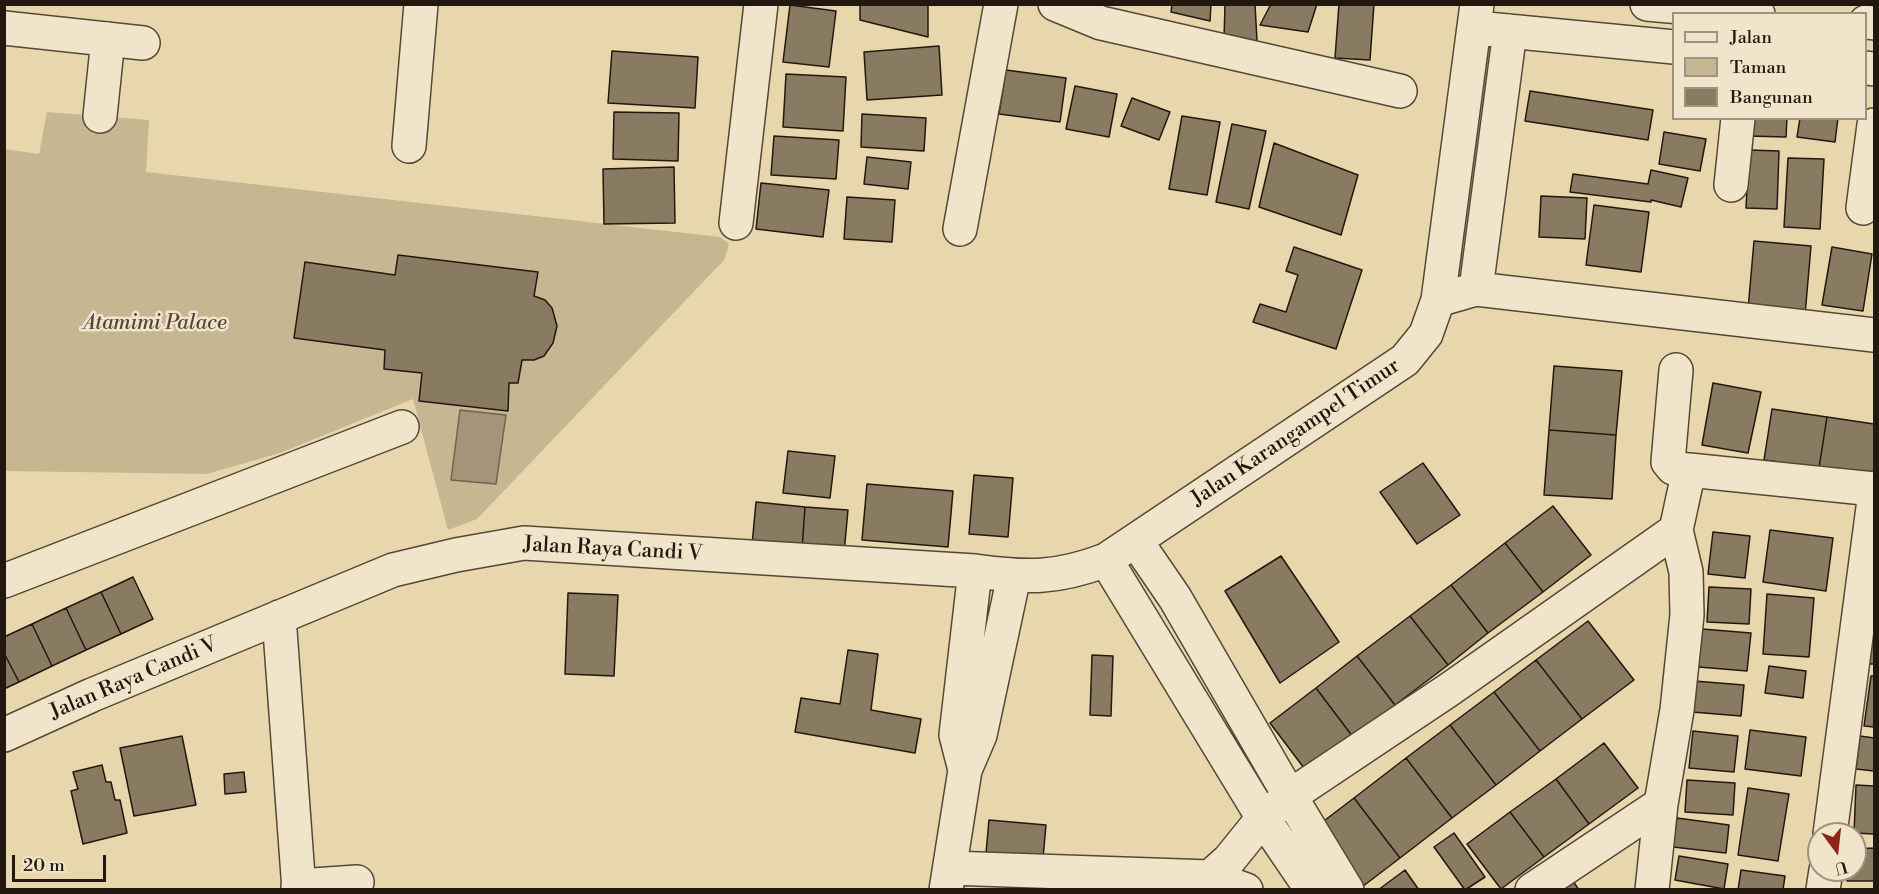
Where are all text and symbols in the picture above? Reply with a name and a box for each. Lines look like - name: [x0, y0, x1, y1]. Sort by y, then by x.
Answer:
- legend: [1672, 12, 1867, 120]
- text: Jalan: [1730, 26, 1772, 49]
- text: Taman: [1730, 56, 1786, 79]
- text: Bangunan: [1730, 86, 1813, 109]
- park label: Atamimi Palace: [83, 311, 227, 337]
- street label: Jalan Karangampel Timur: [1187, 354, 1405, 512]
- street label: Jalan Raya Candi V: [523, 533, 703, 567]
- street label: Jalan Raya Candi V: [46, 632, 222, 726]
- north arrow: [1807, 822, 1867, 882]
- scale bar: [15, 843, 110, 881]
- text: 20 m: [23, 854, 65, 877]
- text: U: [1833, 856, 1850, 879]

